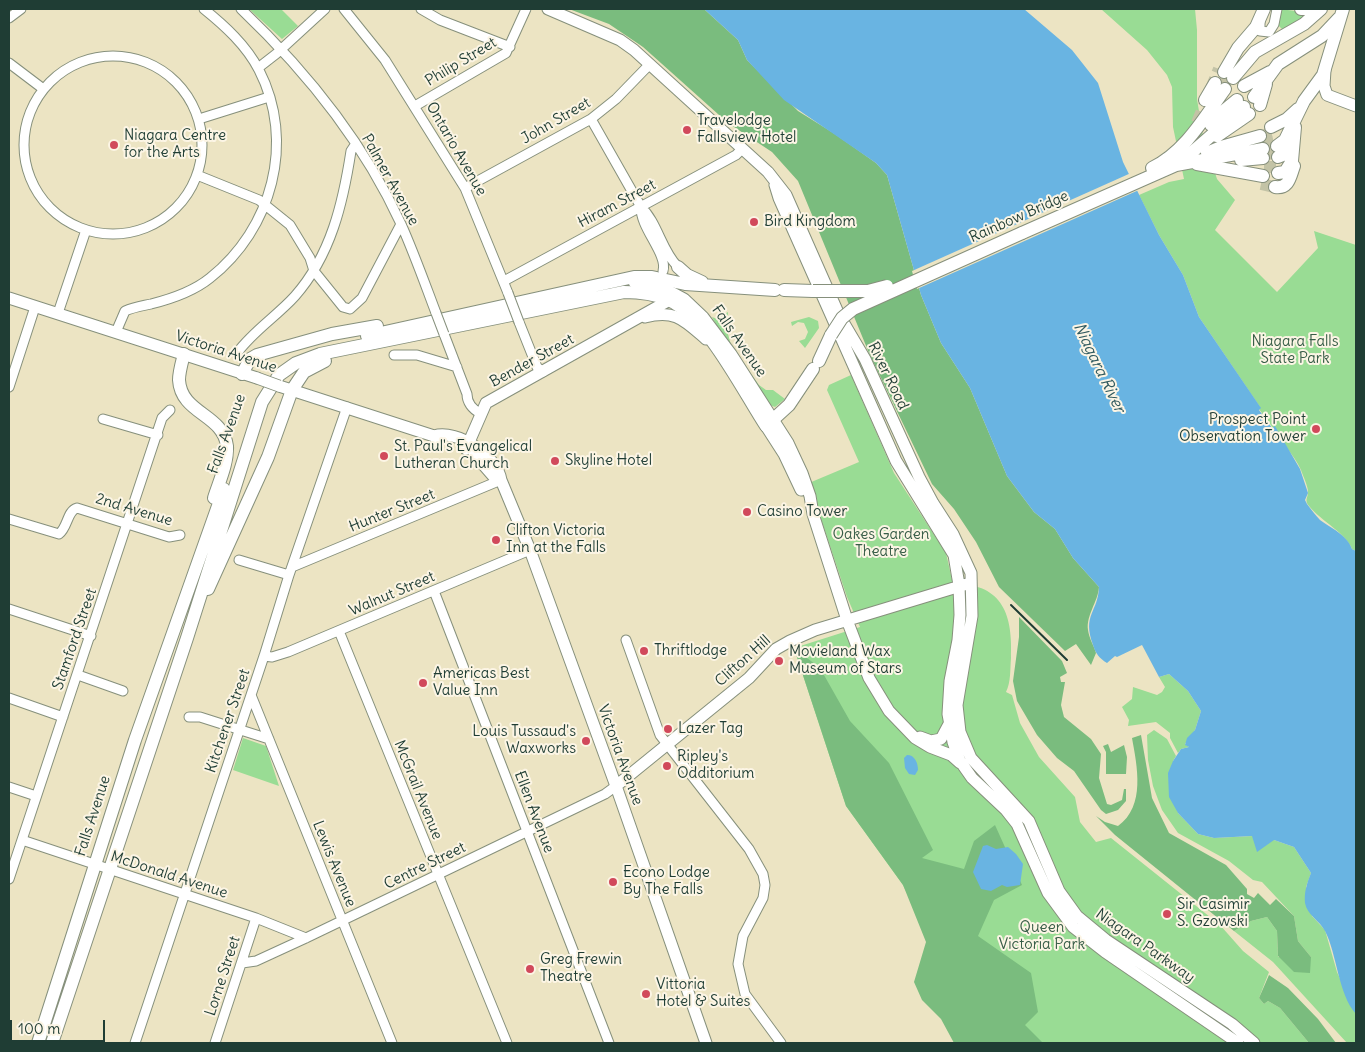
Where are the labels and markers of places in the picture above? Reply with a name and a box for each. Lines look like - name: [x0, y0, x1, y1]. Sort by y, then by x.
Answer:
- place label: Travelodge Fallsview Hotel: [697, 112, 796, 147]
- marker: Travelodge Fallsview Hotel: [681, 124, 693, 136]
- place label: Niagara Centre for the Arts: [124, 127, 226, 162]
- marker: Niagara Centre for the Arts: [108, 139, 120, 151]
- place label: Bird Kingdom: [764, 213, 856, 231]
- marker: Bird Kingdom: [748, 216, 760, 228]
- place label: Prospect Point Observation Tower: [1179, 411, 1306, 446]
- marker: Prospect Point Observation Tower: [1310, 423, 1322, 435]
- place label: St. Paul's Evangelical Lutheran Church: [394, 438, 532, 473]
- marker: St. Paul's Evangelical Lutheran Church: [378, 450, 390, 462]
- place label: Skyline Hotel: [565, 452, 652, 470]
- marker: Skyline Hotel: [549, 455, 561, 467]
- place label: Casino Tower: [757, 503, 847, 521]
- marker: Casino Tower: [741, 506, 753, 518]
- place label: Clifton Victoria Inn at the Falls: [506, 522, 606, 557]
- marker: Clifton Victoria Inn at the Falls: [490, 534, 502, 546]
- place label: Thriftlodge: [654, 642, 727, 660]
- place label: Movieland Wax Museum of Stars: [789, 643, 902, 678]
- marker: Thriftlodge: [638, 645, 650, 657]
- marker: Movieland Wax Museum of Stars: [773, 655, 785, 667]
- place label: Americas Best Value Inn: [433, 665, 530, 700]
- marker: Americas Best Value Inn: [417, 677, 429, 689]
- place label: Lazer Tag: [678, 720, 743, 738]
- place label: Louis Tussaud's Waxworks: [472, 723, 576, 758]
- marker: Lazer Tag: [662, 723, 674, 735]
- marker: Louis Tussaud's Waxworks: [580, 735, 592, 747]
- place label: Ripley's Odditorium: [677, 748, 754, 783]
- marker: Ripley's Odditorium: [661, 760, 673, 772]
- place label: Econo Lodge By The Falls: [623, 864, 710, 899]
- marker: Econo Lodge By The Falls: [607, 876, 619, 888]
- place label: Sir Casimir S. Gzowski: [1177, 896, 1250, 931]
- marker: Sir Casimir S. Gzowski: [1161, 908, 1173, 920]
- place label: Greg Frewin Theatre: [540, 951, 622, 986]
- marker: Greg Frewin Theatre: [524, 963, 536, 975]
- place label: Vittoria Hotel & Suites: [656, 976, 750, 1011]
- marker: Vittoria Hotel & Suites: [640, 988, 652, 1000]

